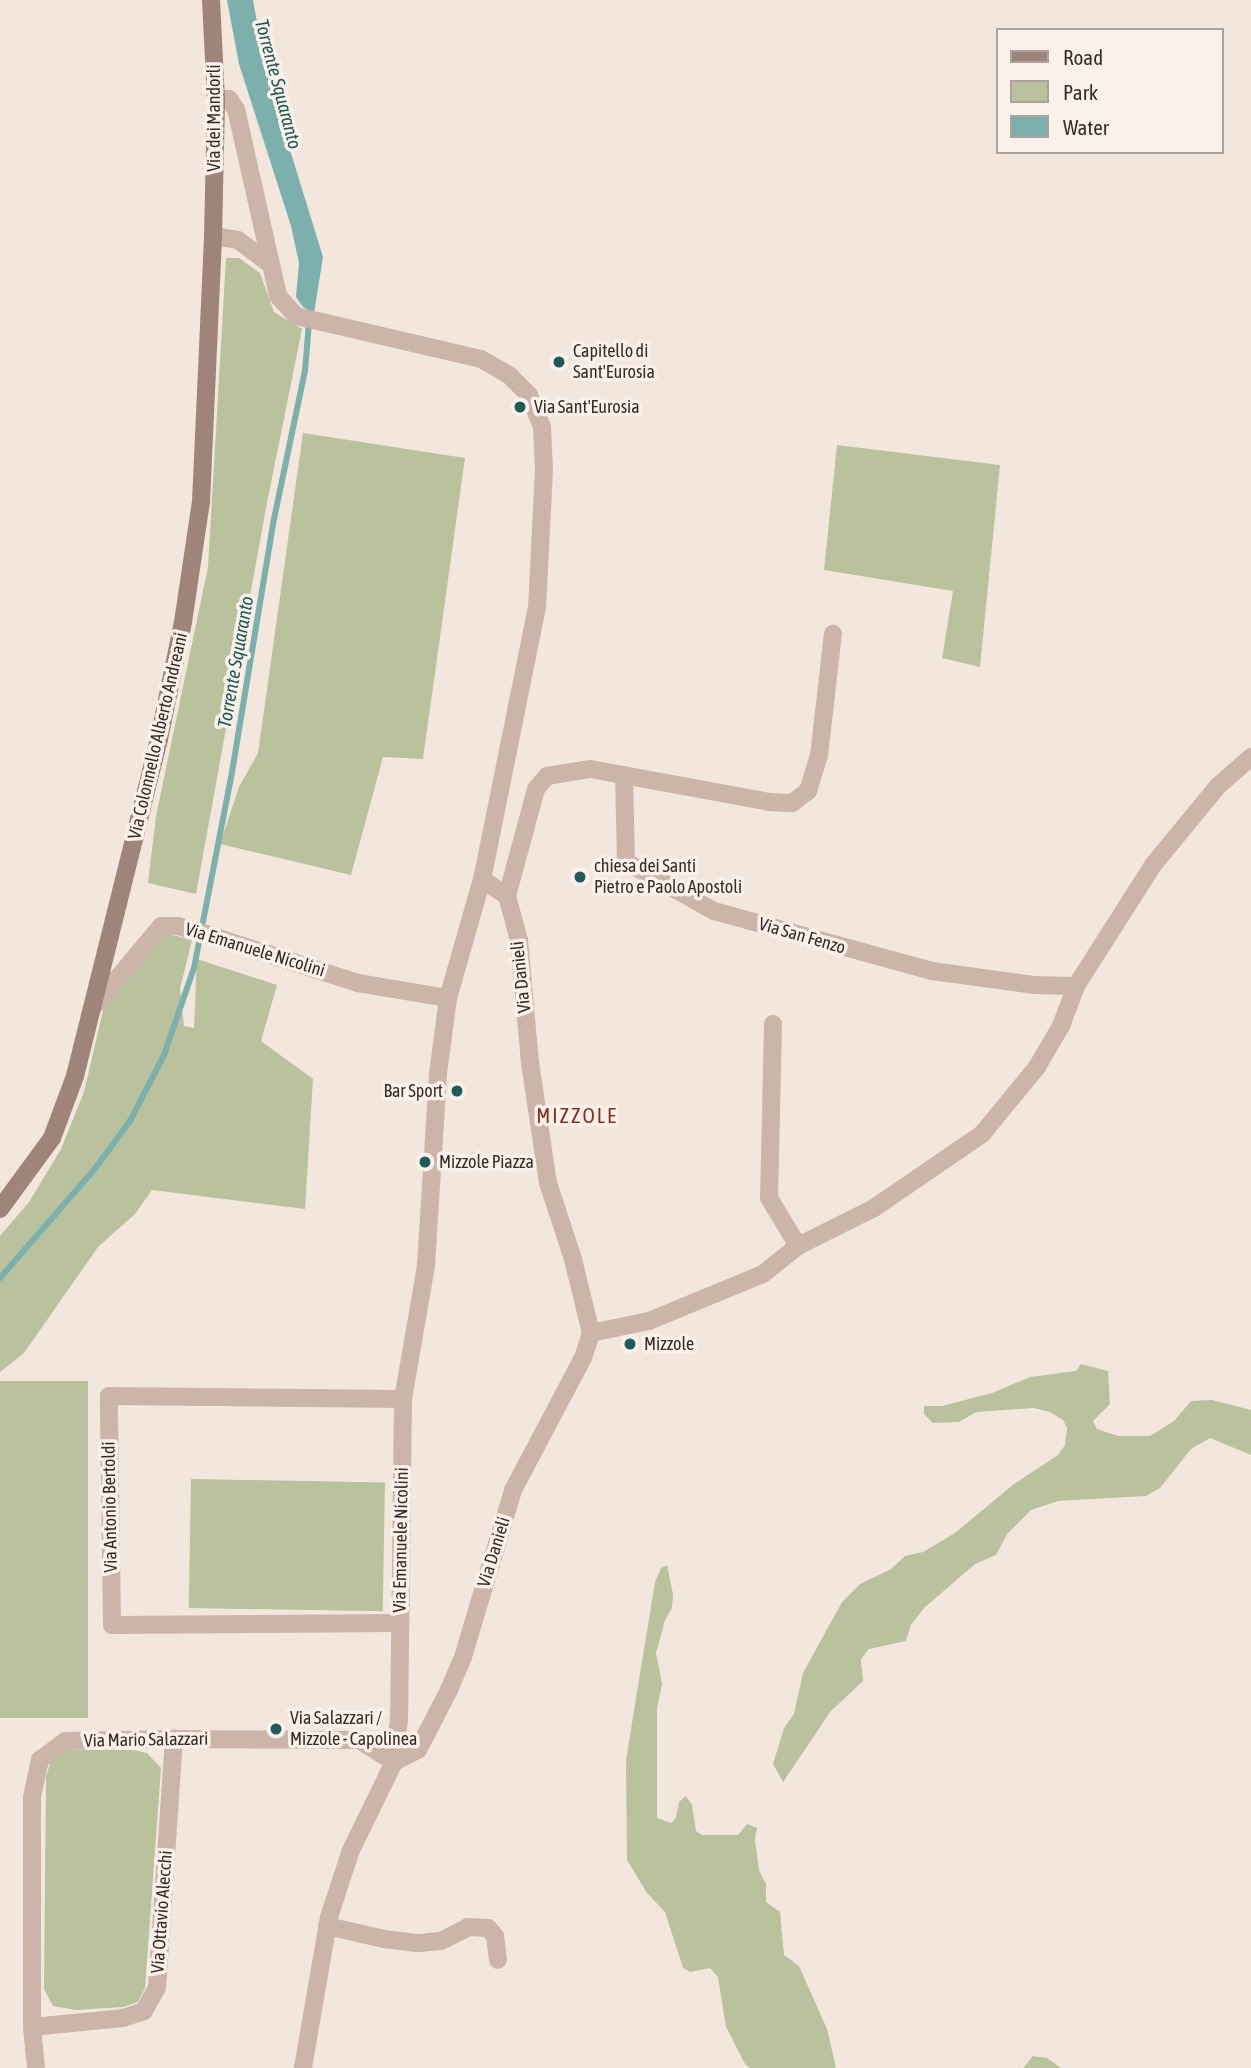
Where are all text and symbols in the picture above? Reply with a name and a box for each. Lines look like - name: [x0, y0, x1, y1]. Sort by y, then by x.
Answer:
- water label: Torrente Squaranto: [250, 17, 306, 151]
- legend: [996, 28, 1223, 154]
- text: Road: [1063, 45, 1103, 69]
- street label: Via dei Mandorli: [203, 64, 225, 172]
- text: Park: [1063, 80, 1098, 104]
- text: Water: [1063, 115, 1109, 139]
- place label: Capitello di Sant'Eurosia: [573, 341, 655, 384]
- marker: Capitello di Sant'Eurosia: [551, 354, 567, 370]
- place label: Via Sant'Eurosia: [534, 396, 640, 418]
- marker: Via Sant'Eurosia: [512, 399, 528, 415]
- water label: Torrente Squaranto: [213, 594, 259, 730]
- street label: Via Colonnello Alberto Andreani: [124, 631, 192, 841]
- place label: chiesa dei Santi Pietro e Paolo Apostoli: [594, 856, 742, 898]
- marker: chiesa dei Santi Pietro e Paolo Apostoli: [572, 869, 588, 885]
- street label: Via San Fenzo: [756, 913, 848, 959]
- street label: Via Emanuele Nicolini: [182, 918, 328, 982]
- street label: Via Danieli: [506, 940, 536, 1014]
- place label: Bar Sport: [383, 1080, 443, 1102]
- marker: Bar Sport: [449, 1083, 465, 1099]
- district label: MIZZOLE: [537, 1102, 617, 1128]
- place label: Mizzole Piazza: [439, 1151, 534, 1173]
- marker: Mizzole Piazza: [417, 1154, 433, 1170]
- place label: Mizzole: [644, 1333, 694, 1355]
- marker: Mizzole: [622, 1336, 638, 1352]
- street label: Via Antonio Bertoldi: [98, 1441, 122, 1573]
- street label: Via Emanuele Nicolini: [389, 1467, 413, 1613]
- street label: Via Danieli: [473, 1514, 515, 1590]
- place label: Via Salazzari / Mizzole - Capolinea: [290, 1708, 417, 1750]
- marker: Via Salazzari / Mizzole - Capolinea: [268, 1721, 284, 1737]
- street label: Via Mario Salazzari: [84, 1728, 208, 1752]
- street label: Via Ottavio Alecchi: [147, 1850, 177, 1974]

